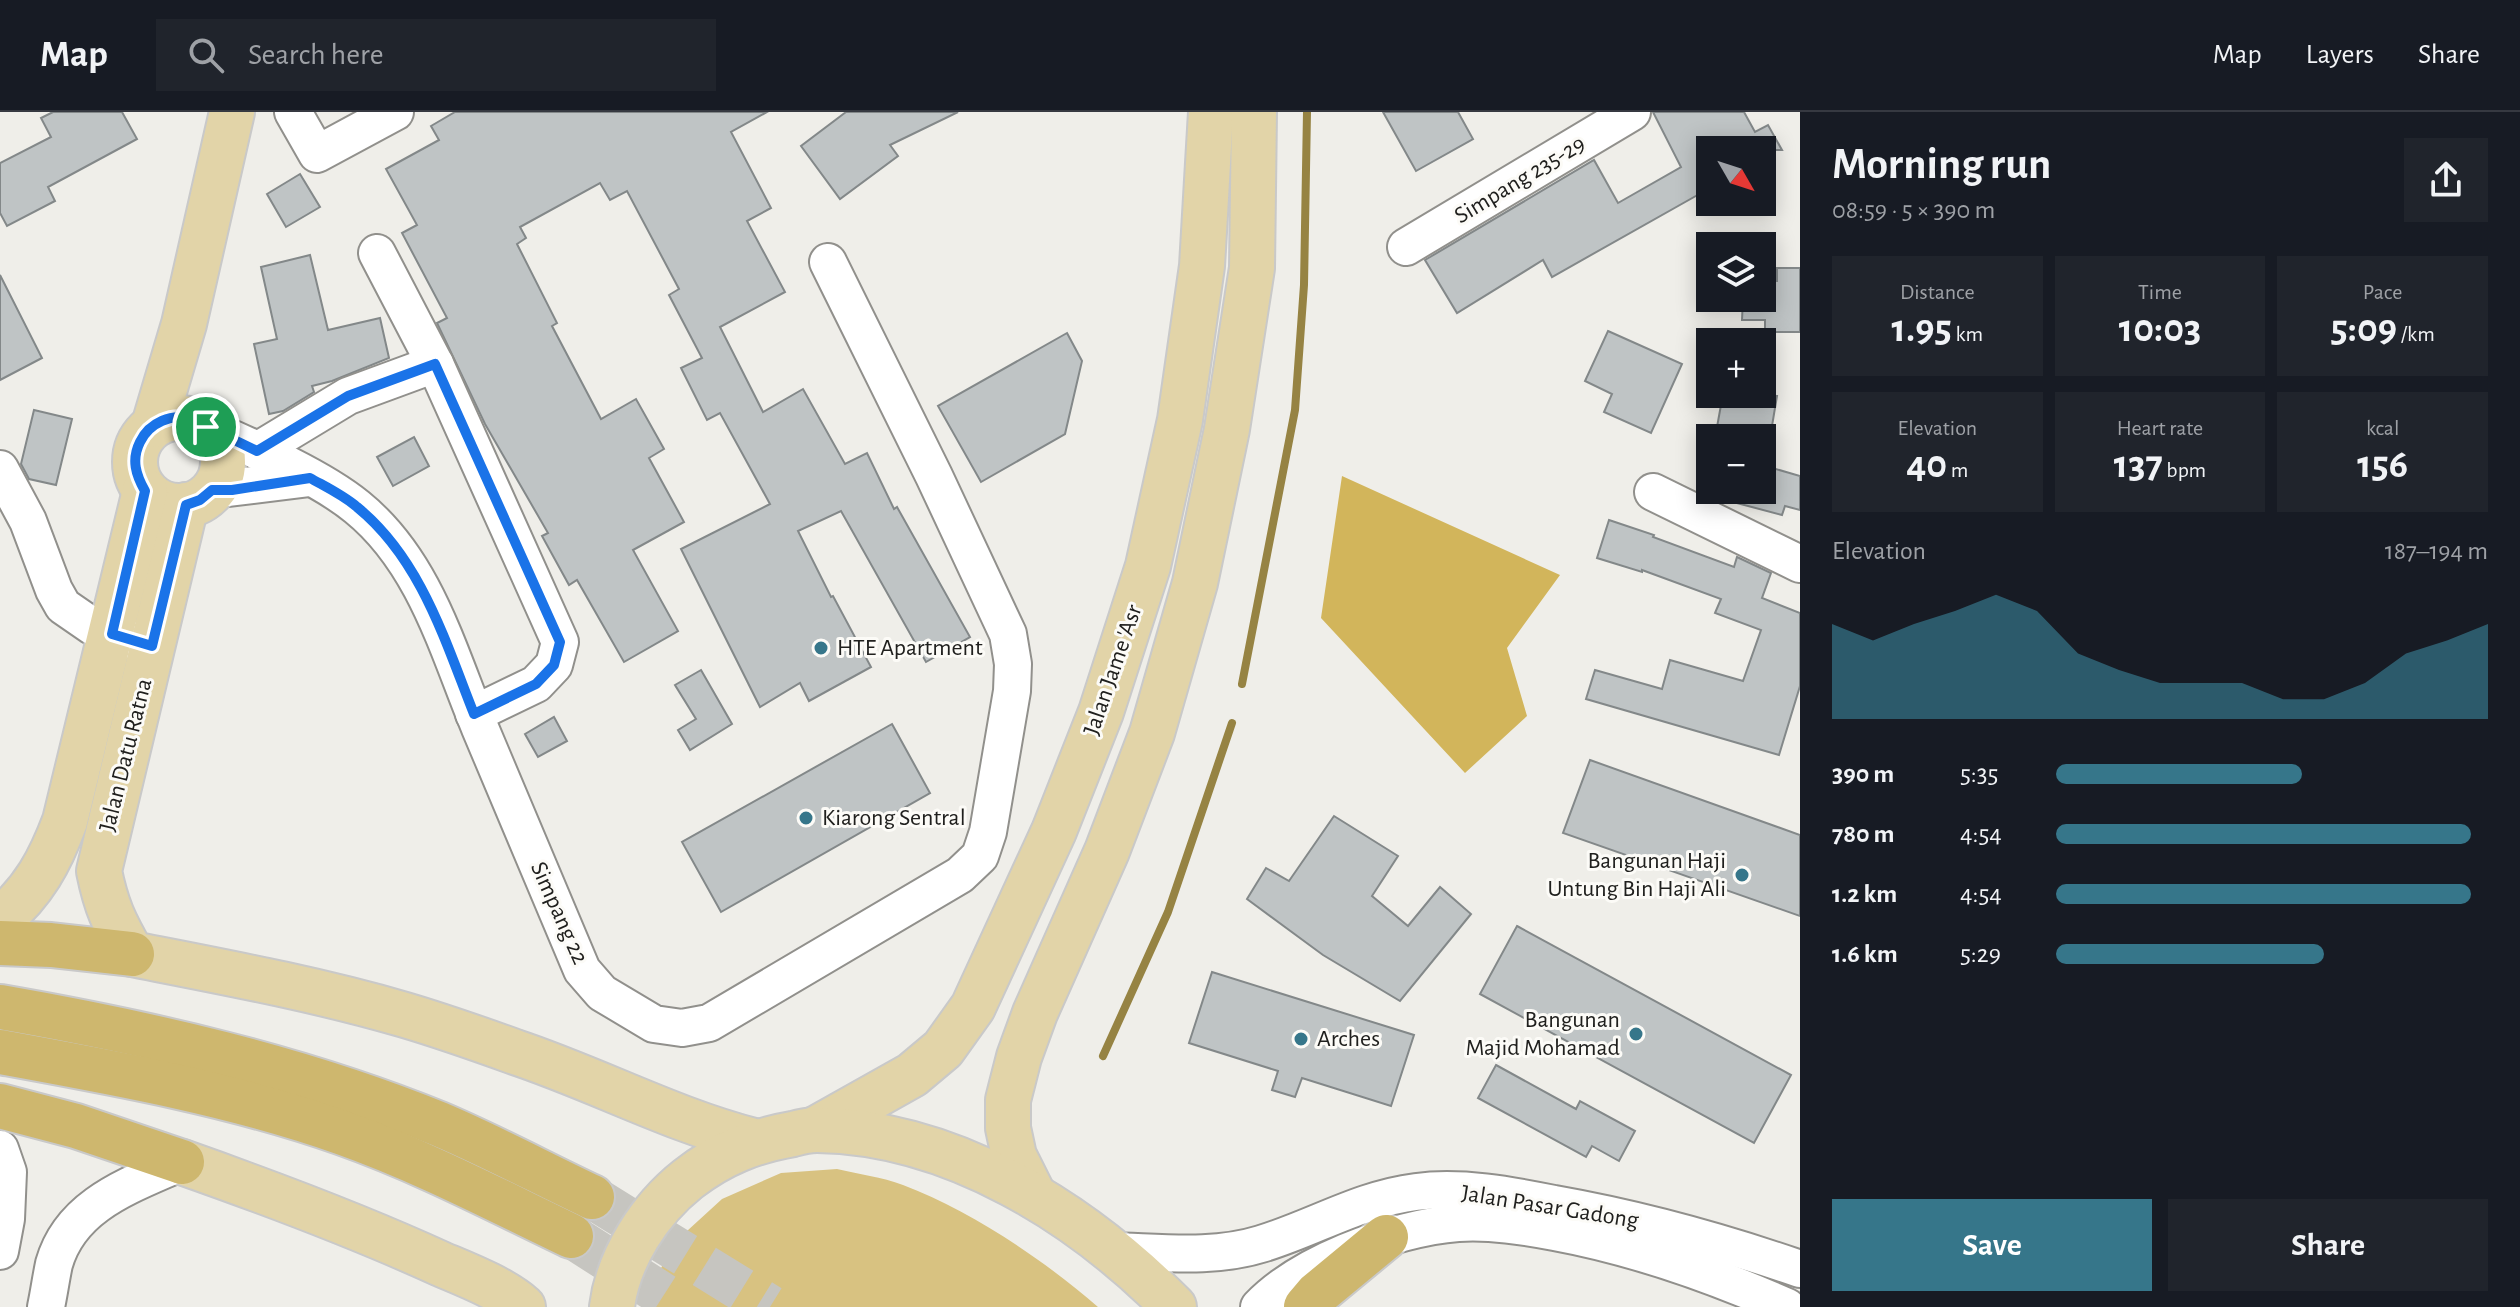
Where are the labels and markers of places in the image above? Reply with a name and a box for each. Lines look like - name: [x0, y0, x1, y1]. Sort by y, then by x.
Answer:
- pin: [172, 393, 240, 461]
- place label: HTE Apartment: [837, 636, 983, 660]
- marker: HTE Apartment: [812, 639, 830, 657]
- place label: Kiarong Sentral: [822, 806, 966, 830]
- marker: Kiarong Sentral: [797, 809, 815, 827]
- place label: Bangunan Haji Untung Bin Haji Ali: [1548, 849, 1726, 901]
- marker: Bangunan Haji Untung Bin Haji Ali: [1733, 866, 1751, 884]
- place label: Bangunan Majid Mohamad: [1465, 1008, 1620, 1060]
- marker: Bangunan Majid Mohamad: [1627, 1025, 1645, 1043]
- place label: Arches: [1317, 1027, 1380, 1051]
- marker: Arches: [1292, 1030, 1310, 1048]

